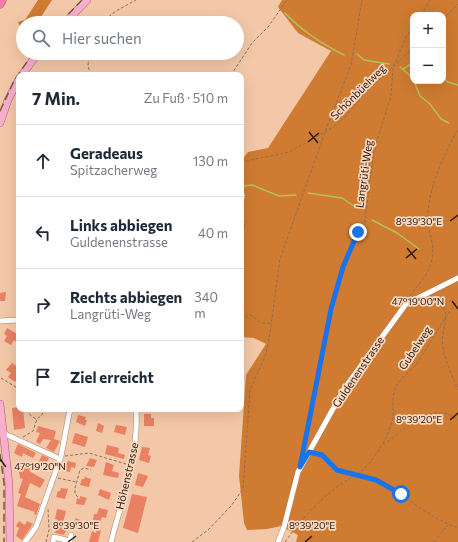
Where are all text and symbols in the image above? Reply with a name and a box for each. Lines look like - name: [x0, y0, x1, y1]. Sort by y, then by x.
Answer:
- map controls: [410, 12, 446, 84]
- button: +: [410, 12, 446, 48]
- search box: [16, 16, 244, 60]
- icon: search: [30, 27, 52, 49]
- text: Hier suchen: [62, 29, 142, 47]
- button: −: [410, 48, 446, 84]
- street label: Schönbüelweg: [327, 61, 388, 122]
- text: 7 Min.: [32, 88, 80, 109]
- text: Zu Fuß · 510 m: [144, 90, 228, 106]
- street label: Langrüti-Weg: [352, 139, 375, 209]
- text: Geradeaus: [70, 144, 143, 162]
- icon: ahead: [32, 150, 54, 172]
- text: 130 m: [193, 153, 228, 169]
- text: Spitzacherweg: [70, 162, 157, 178]
- text: 8°39'30"E: [396, 215, 442, 227]
- text: Links abbiegen: [70, 216, 172, 234]
- icon: left: [32, 222, 54, 244]
- route end: [349, 223, 367, 241]
- text: 40 m: [198, 225, 228, 241]
- text: Guldenenstrasse: [70, 234, 168, 250]
- text: Rechts abbiegen: [70, 288, 182, 306]
- text: 340 m: [194, 289, 218, 321]
- icon: right: [32, 294, 54, 316]
- text: 47°19'00"N: [392, 295, 444, 307]
- text: Langrüti-Weg: [70, 306, 151, 322]
- street label: Gubelweg: [395, 323, 434, 372]
- street label: Guldenenstrasse: [329, 334, 386, 410]
- icon: arrive: [32, 366, 54, 388]
- text: Ziel erreicht: [70, 368, 154, 386]
- text: 8°39'20"E: [396, 413, 442, 425]
- street label: Höhenstrasse: [112, 441, 141, 511]
- text: 47°19'20"N: [14, 460, 66, 472]
- route start: [392, 485, 410, 503]
- text: 8°39'30"E: [53, 519, 99, 531]
- text: 8°39'20"E: [289, 519, 335, 531]

